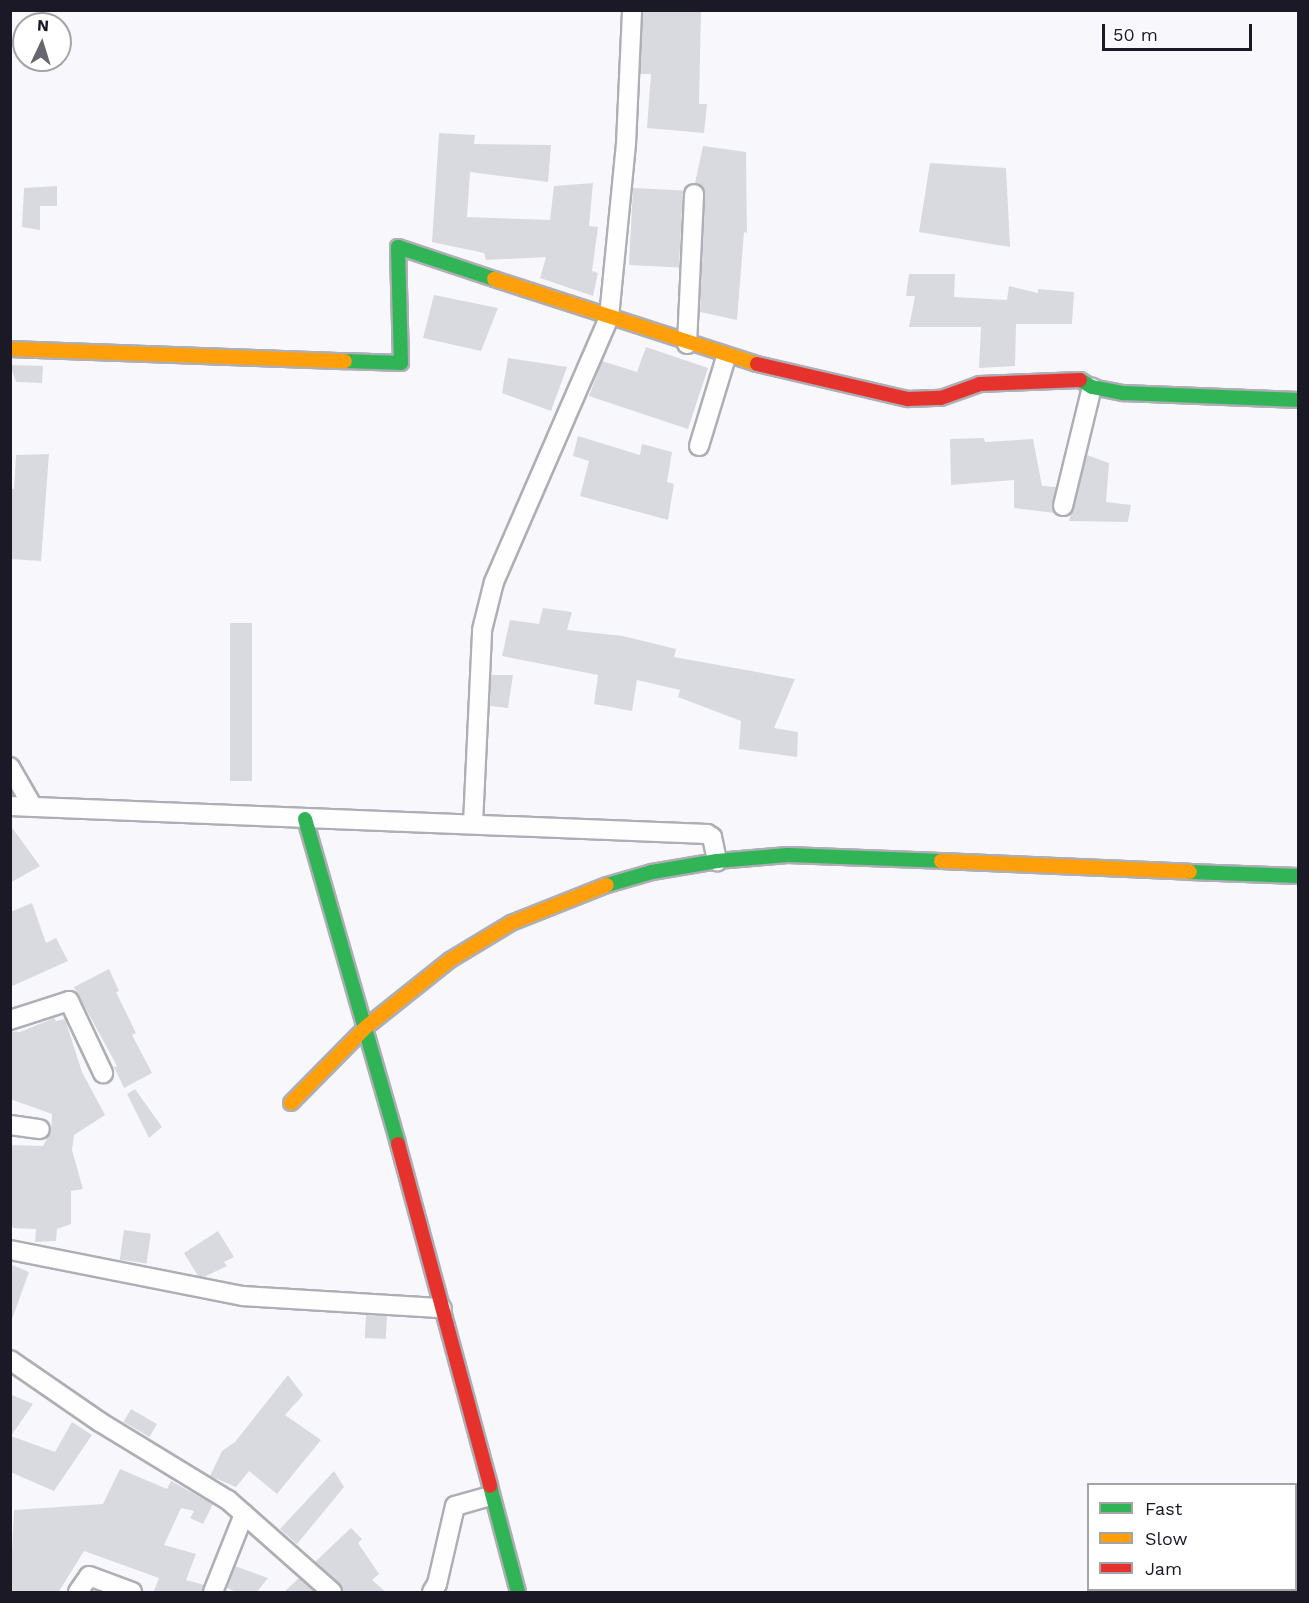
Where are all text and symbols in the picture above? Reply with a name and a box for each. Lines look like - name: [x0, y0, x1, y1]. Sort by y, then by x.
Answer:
- north arrow: [12, 12, 72, 72]
- scale bar: [1105, 12, 1255, 50]
- text: N: [37, 16, 50, 35]
- text: 50 m: [1113, 24, 1158, 45]
- legend: [1087, 1483, 1297, 1591]
- text: Fast: [1145, 1498, 1182, 1519]
- text: Slow: [1145, 1528, 1188, 1549]
- text: Jam: [1145, 1558, 1182, 1579]

